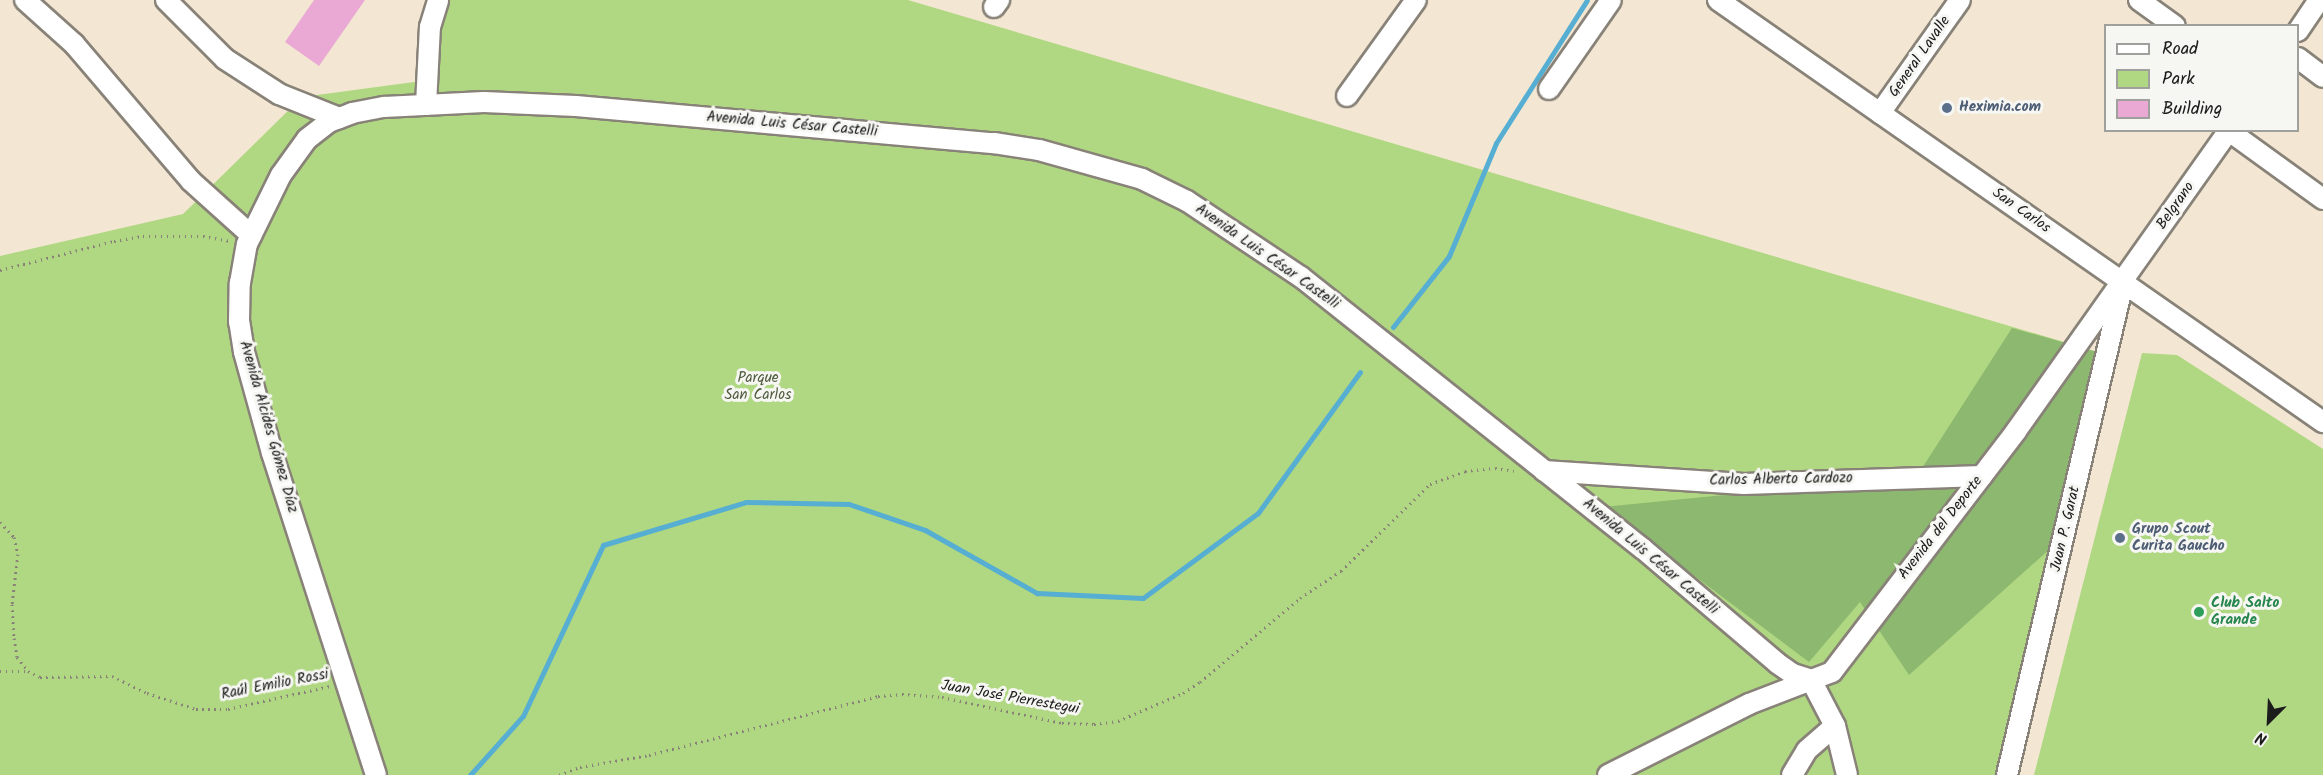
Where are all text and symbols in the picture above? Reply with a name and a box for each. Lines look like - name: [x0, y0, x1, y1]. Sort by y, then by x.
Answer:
- street label: General Lavalle: [1885, 13, 1955, 101]
- legend: [2104, 24, 2299, 132]
- text: Road: [2162, 35, 2198, 64]
- text: Park: [2162, 65, 2195, 94]
- text: Building: [2162, 95, 2222, 124]
- place label: Heximia.com: [1959, 99, 2041, 117]
- marker: Heximia.com: [1940, 101, 1954, 115]
- street label: Avenida Luis César Castelli: [706, 109, 878, 141]
- street label: Belgrano: [2153, 179, 2199, 233]
- street label: San Carlos: [1988, 184, 2054, 238]
- street label: Avenida Luis César Castelli: [1192, 200, 1342, 314]
- street label: Avenida Alcides Gómez Díaz: [235, 339, 301, 515]
- park label: Parque San Carlos: [725, 369, 791, 404]
- street label: Carlos Alberto Cardozo: [1709, 470, 1853, 490]
- street label: Avenida del Deporte: [1895, 473, 1987, 583]
- street label: Juan P. Garat: [2047, 485, 2085, 573]
- street label: Avenida Luis César Castelli: [1579, 495, 1721, 619]
- place label: Grupo Scout Curita Gaucho: [2132, 520, 2225, 555]
- marker: Grupo Scout Curita Gaucho: [2113, 531, 2127, 545]
- place label: Club Salto Grande: [2211, 594, 2279, 629]
- marker: Club Salto Grande: [2192, 605, 2206, 619]
- street label: Raúl Emilio Rossi: [220, 666, 330, 704]
- street label: Juan José Pierrestegui: [939, 677, 1081, 719]
- north arrow: [2239, 691, 2299, 751]
- text: N: [2252, 724, 2271, 751]

